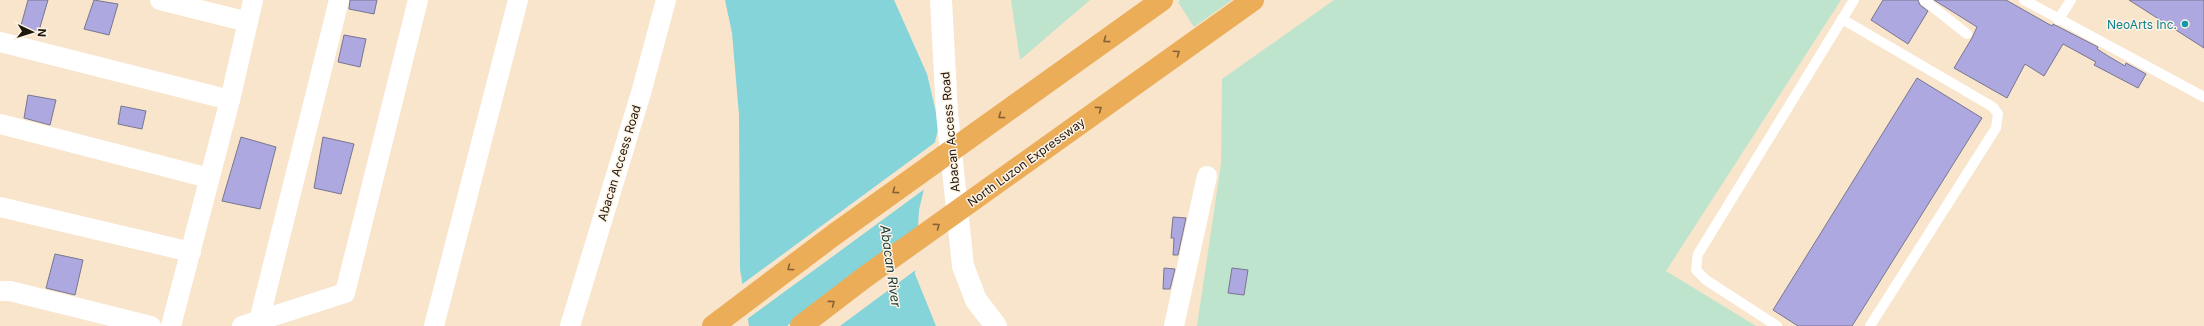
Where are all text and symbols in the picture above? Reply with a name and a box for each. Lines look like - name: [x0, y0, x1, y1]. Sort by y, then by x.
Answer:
- north arrow: [12, 12, 52, 52]
- place label: NeoArts Inc.: [2107, 17, 2177, 32]
- marker: NeoArts Inc.: [2180, 19, 2190, 29]
- text: N: [35, 28, 49, 37]
- one-way arrow: [1104, 35, 1111, 42]
- one-way arrow: [1173, 50, 1180, 58]
- street label: Abacan Access Road: [937, 71, 963, 193]
- street label: Abacan Access Road: [594, 103, 644, 223]
- one-way arrow: [1095, 107, 1102, 114]
- one-way arrow: [998, 111, 1005, 118]
- street label: North Luzon Expressway: [964, 114, 1088, 210]
- one-way arrow: [892, 186, 899, 194]
- water label: Abacan River: [877, 223, 905, 309]
- one-way arrow: [933, 223, 940, 231]
- one-way arrow: [787, 263, 794, 271]
- one-way arrow: [828, 300, 835, 307]

